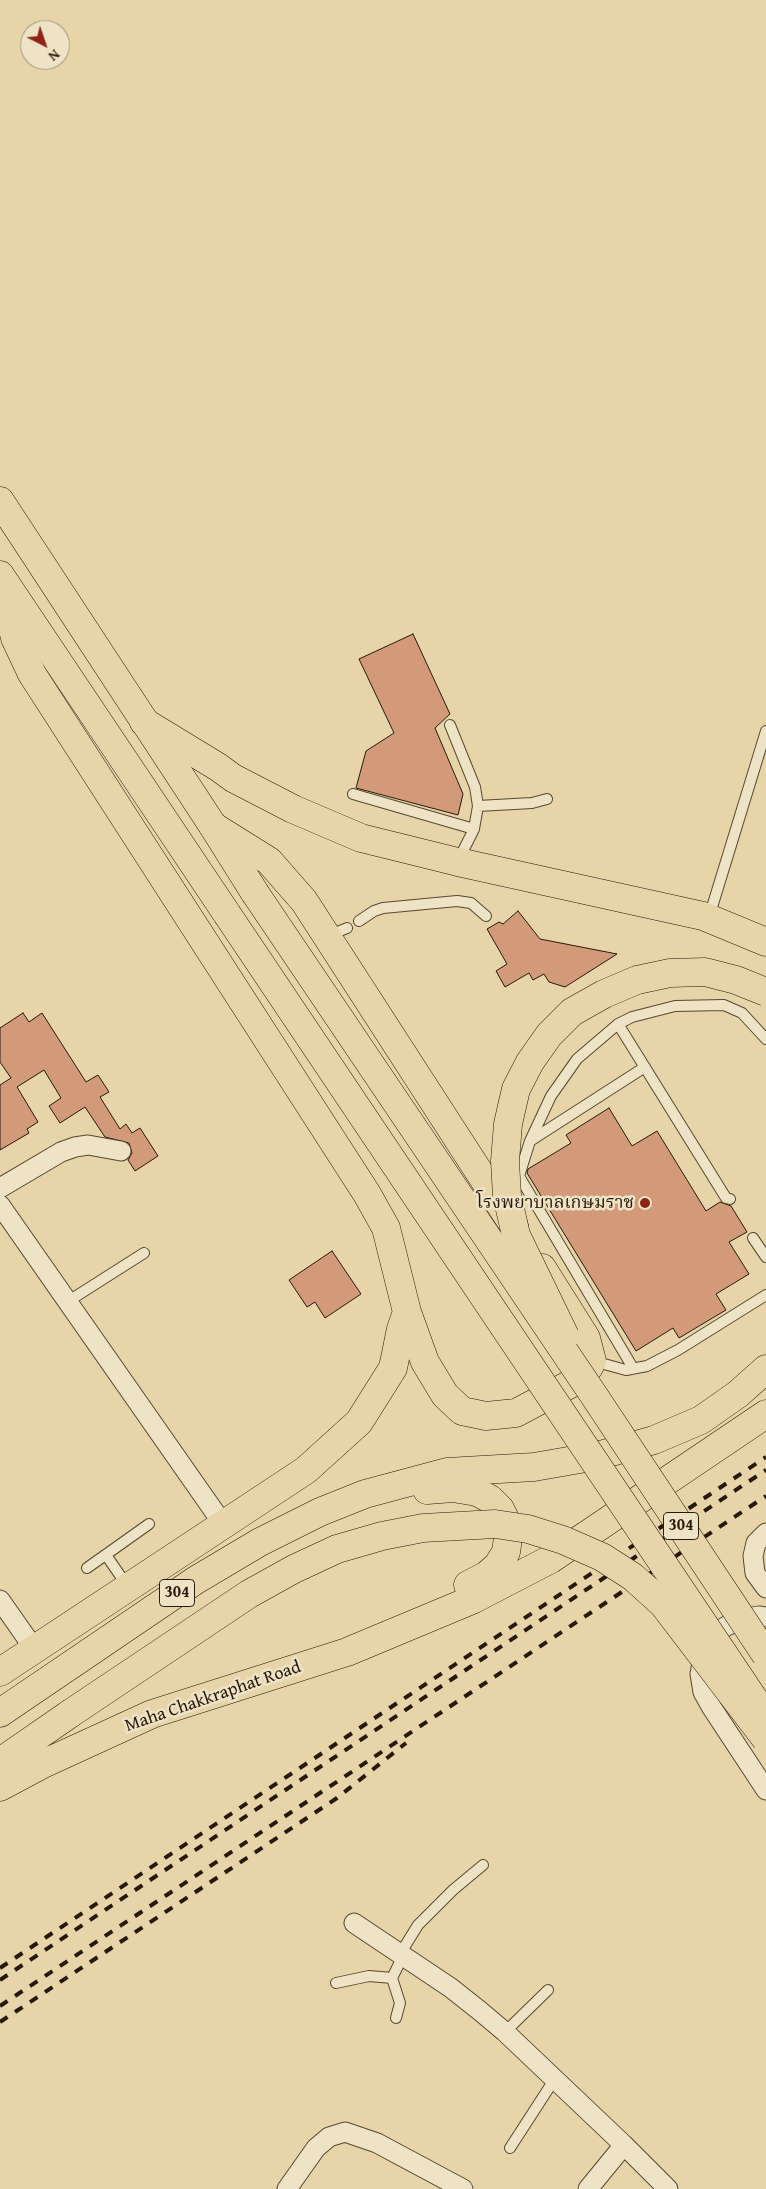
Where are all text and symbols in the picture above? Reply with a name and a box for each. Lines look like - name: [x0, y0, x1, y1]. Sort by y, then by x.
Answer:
- north arrow: [20, 20, 70, 70]
- text: N: [44, 45, 64, 66]
- place label: โรงพยาบาลเกษมราช: [476, 1192, 634, 1214]
- marker: โรงพยาบาลเกษมราช: [638, 1196, 652, 1210]
- road number: 304: [664, 1512, 698, 1540]
- road number: 304: [160, 1580, 194, 1606]
- street label: Maha Chakkraphat Road: [122, 1657, 304, 1737]

